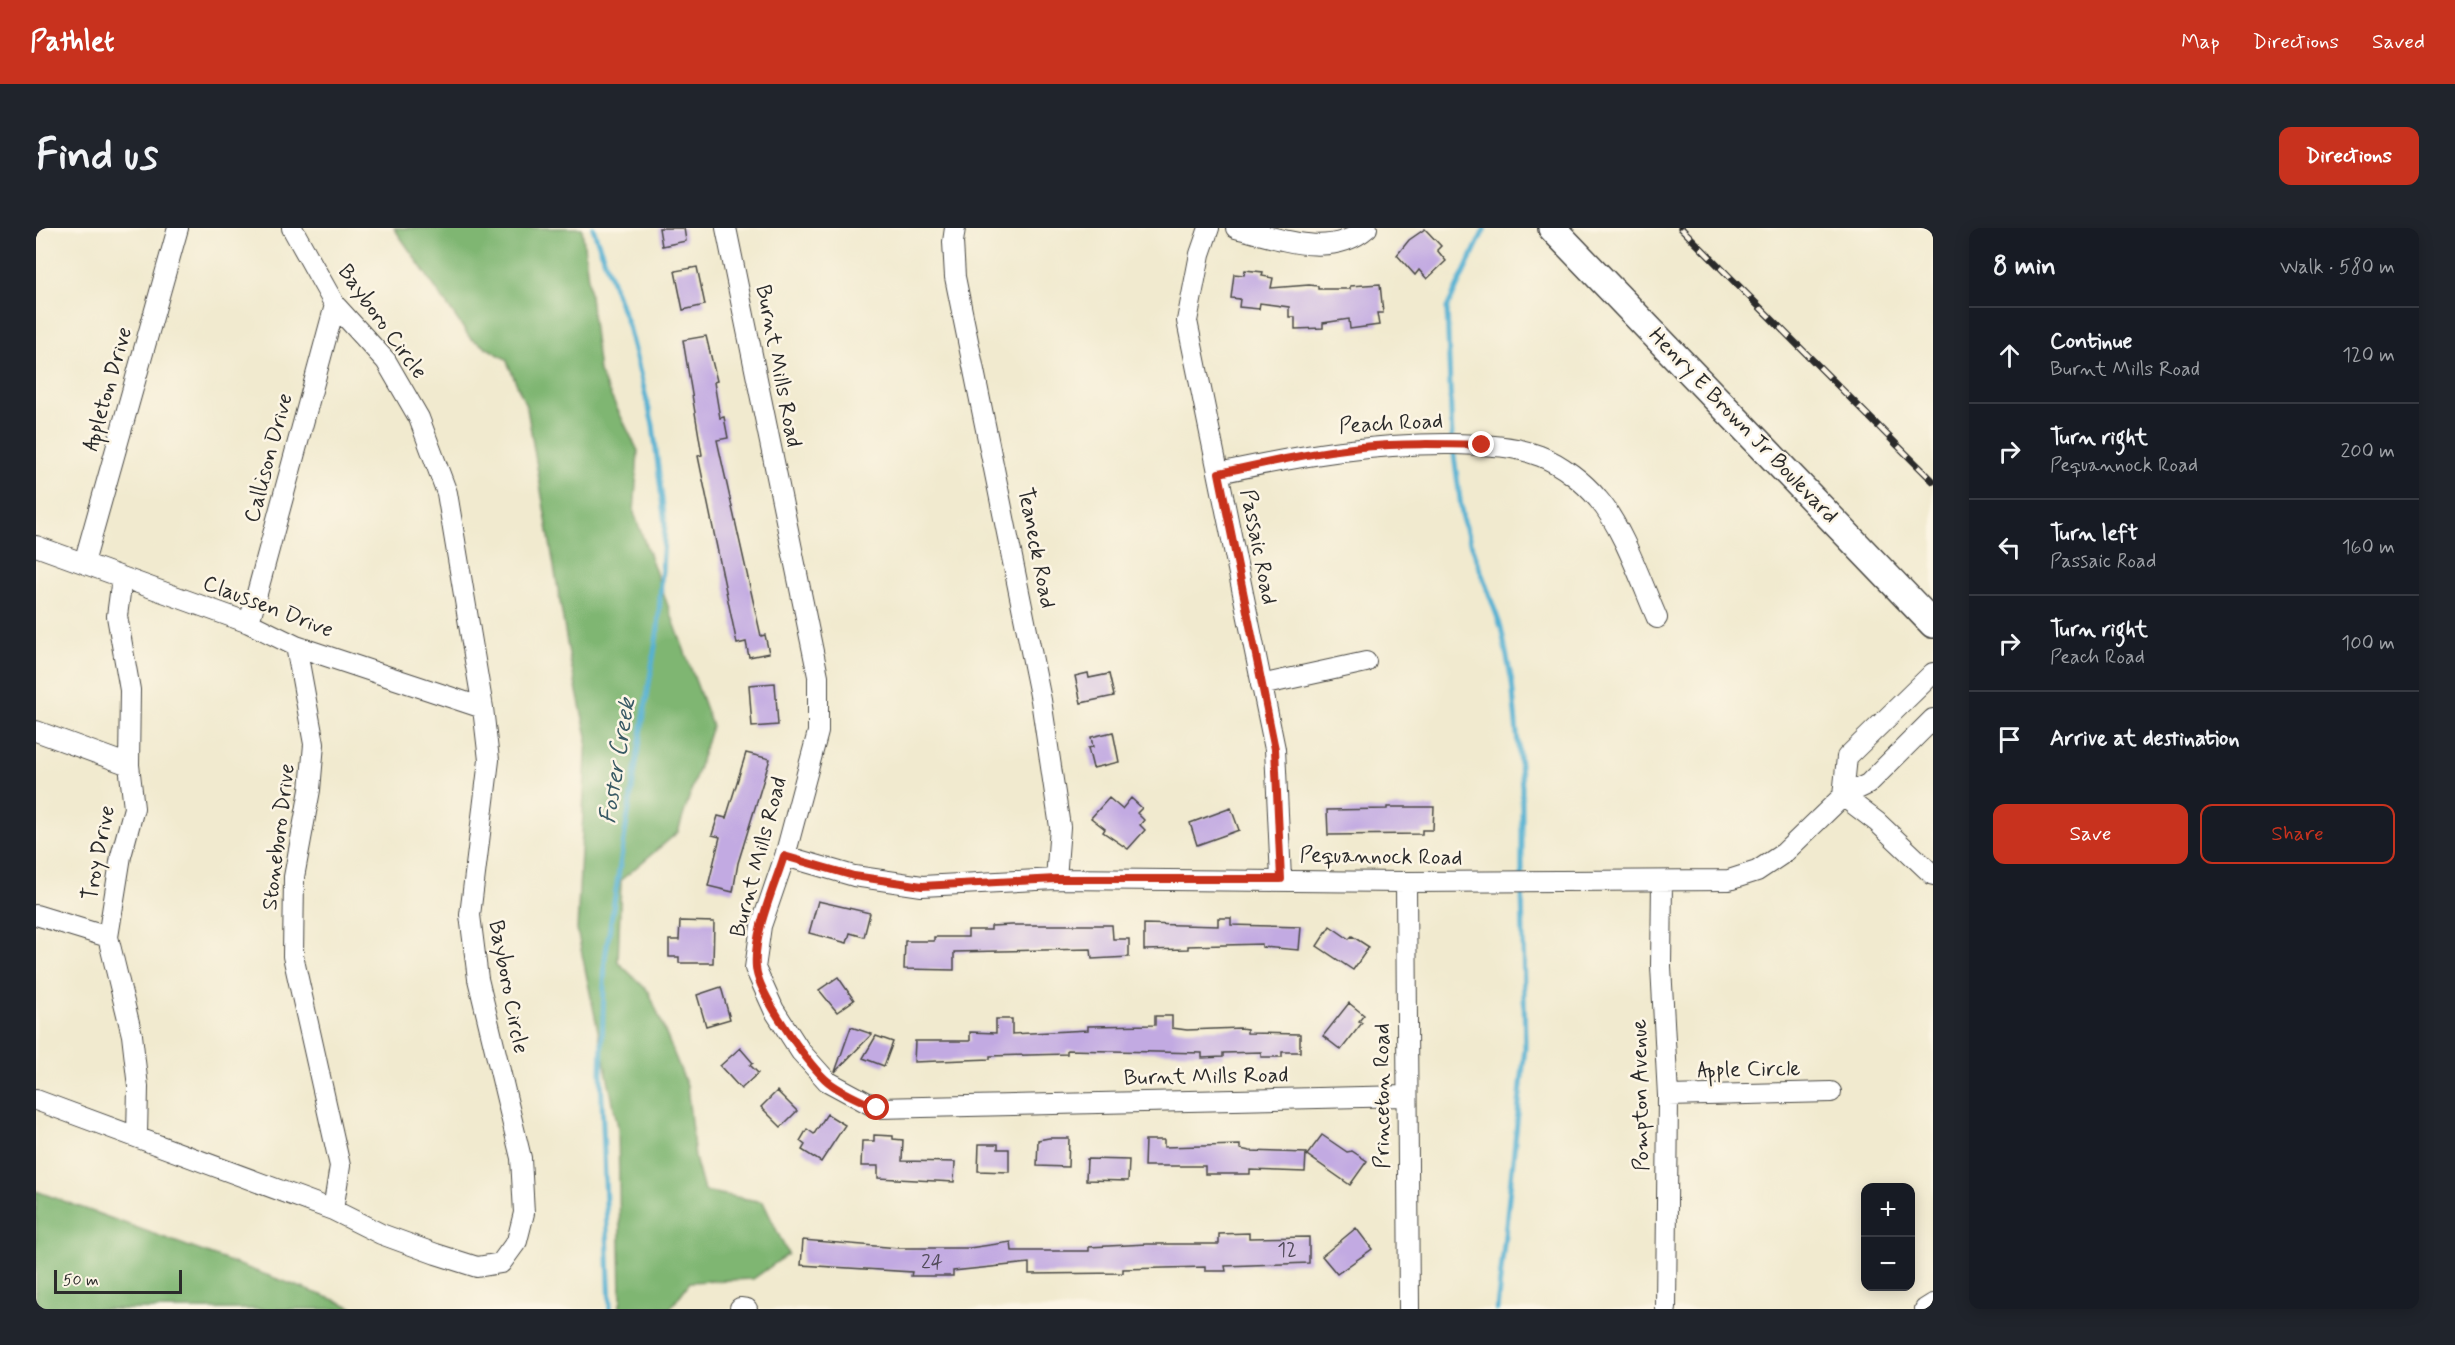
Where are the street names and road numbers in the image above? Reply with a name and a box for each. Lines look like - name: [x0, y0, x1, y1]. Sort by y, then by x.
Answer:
- street label: Bayboro Circle: [331, 259, 433, 385]
- street label: Burnt Mills Road: [749, 282, 807, 450]
- street label: Henry E Brown Jr Boulevard: [1642, 322, 1844, 530]
- street label: Appleton Drive: [77, 324, 141, 455]
- street label: Callison Drive: [238, 390, 300, 526]
- street label: Peach Road: [1338, 407, 1444, 441]
- street label: Teaneck Road: [1011, 485, 1061, 611]
- street label: Passaic Road: [1233, 487, 1283, 607]
- street label: Claussen Drive: [199, 569, 337, 645]
- street label: Stoneboro Drive: [256, 762, 302, 912]
- street label: Burnt Mills Road: [724, 774, 794, 940]
- street label: Troy Drive: [76, 803, 122, 903]
- street label: Pequannock Road: [1299, 842, 1463, 872]
- street label: Bayboro Circle: [481, 918, 535, 1056]
- street label: Pompton Avenue: [1626, 1019, 1656, 1171]
- street label: Princeton Road: [1369, 1023, 1397, 1169]
- street label: Apple Circle: [1697, 1055, 1801, 1087]
- street label: Burnt Mills Road: [1123, 1062, 1289, 1092]

